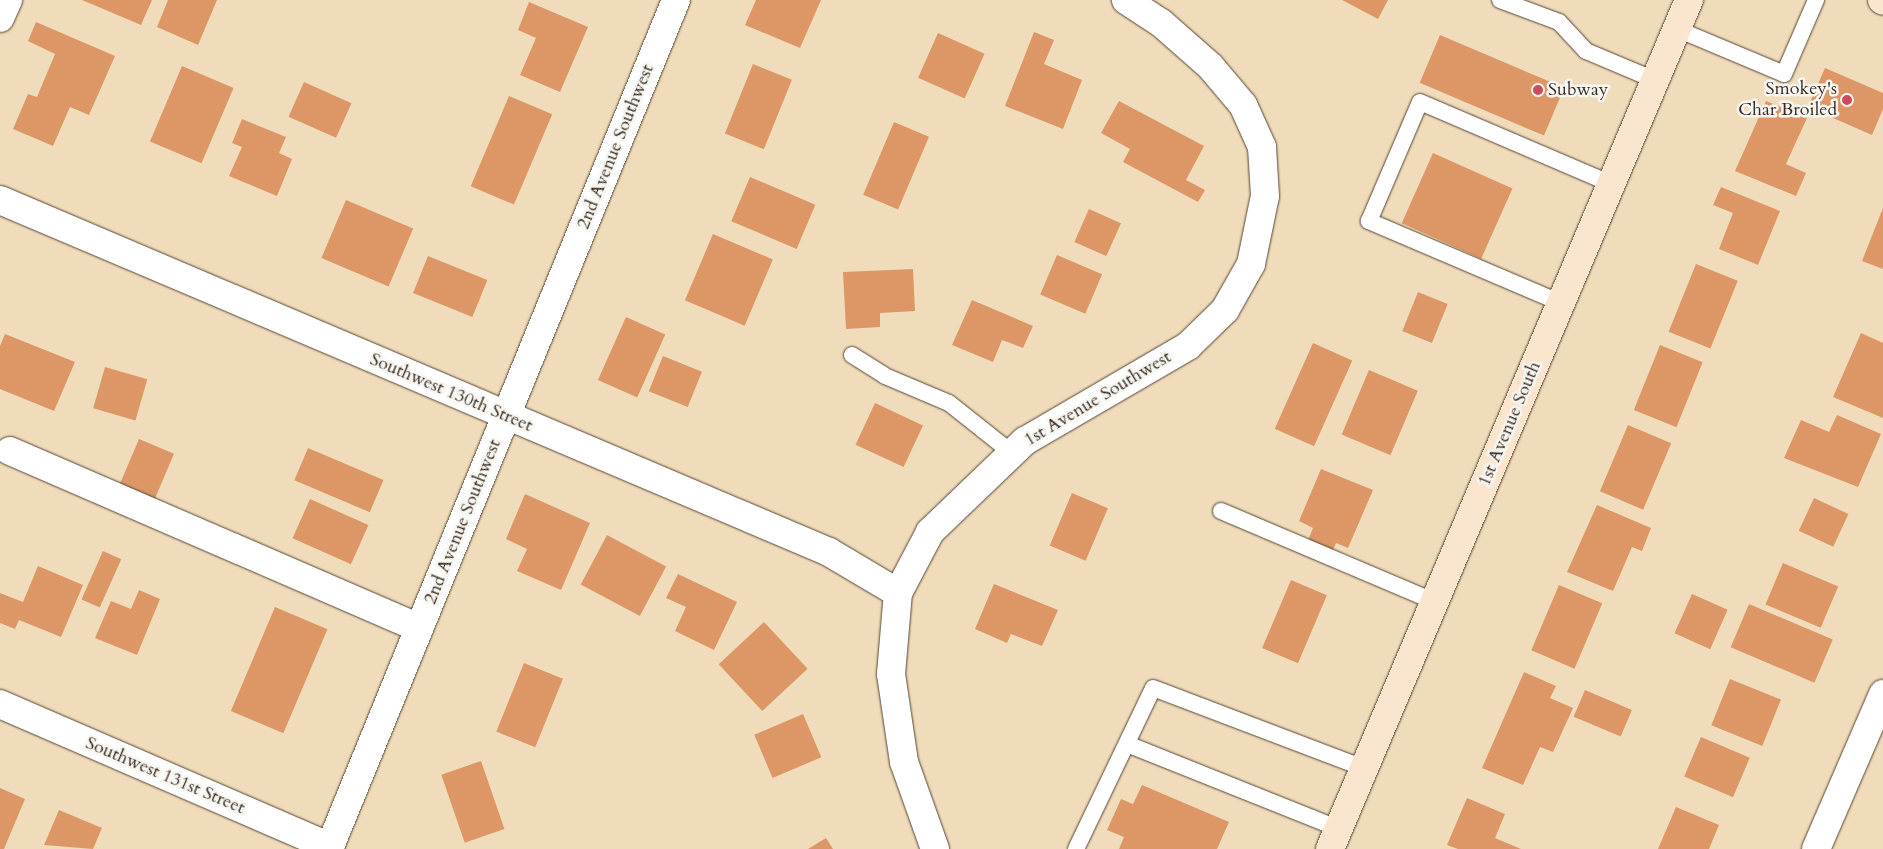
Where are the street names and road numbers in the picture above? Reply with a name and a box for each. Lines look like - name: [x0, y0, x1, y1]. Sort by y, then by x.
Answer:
- street label: 2nd Avenue Southwest: [573, 62, 659, 232]
- street label: 1st Avenue Southwest: [1021, 347, 1175, 451]
- street label: Southwest 130th Street: [366, 349, 536, 437]
- street label: 1st Avenue South: [1474, 358, 1546, 490]
- street label: 2nd Avenue Southwest: [420, 437, 506, 607]
- street label: Southwest 131st Street: [82, 733, 248, 819]

